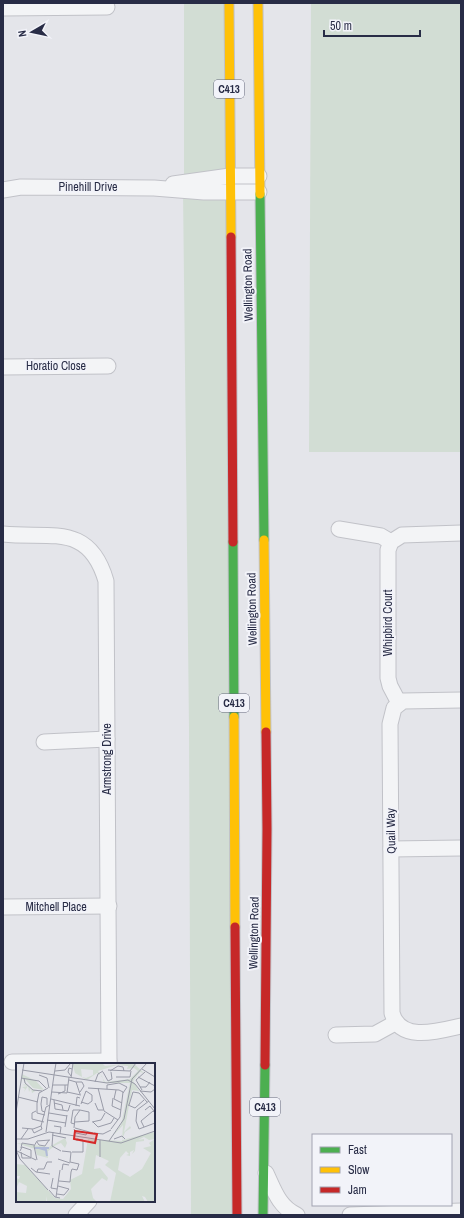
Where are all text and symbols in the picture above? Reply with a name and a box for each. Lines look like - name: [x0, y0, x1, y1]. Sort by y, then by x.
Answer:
- north arrow: [12, 12, 52, 52]
- scale bar: [324, 12, 420, 38]
- text: 50 m: [330, 18, 352, 34]
- text: N: [15, 29, 30, 38]
- road number: C413: [214, 80, 244, 98]
- street label: Pinehill Drive: [58, 179, 118, 195]
- street label: Wellington Road: [239, 249, 257, 321]
- street label: Horatio Close: [26, 358, 86, 374]
- street label: Wellington Road: [243, 573, 261, 645]
- street label: Whipbird Court: [380, 589, 396, 656]
- road number: C413: [219, 694, 249, 712]
- street label: Armstrong Drive: [99, 723, 115, 796]
- street label: Quail Way: [383, 808, 399, 854]
- street label: Wellington Road: [245, 897, 263, 969]
- street label: Mitchell Place: [25, 899, 87, 915]
- inset map: [16, 1063, 155, 1202]
- road number: C413: [250, 1098, 280, 1116]
- legend: [312, 1134, 452, 1206]
- text: Fast: [348, 1142, 367, 1158]
- text: Slow: [348, 1162, 370, 1178]
- text: Jam: [348, 1182, 367, 1198]

